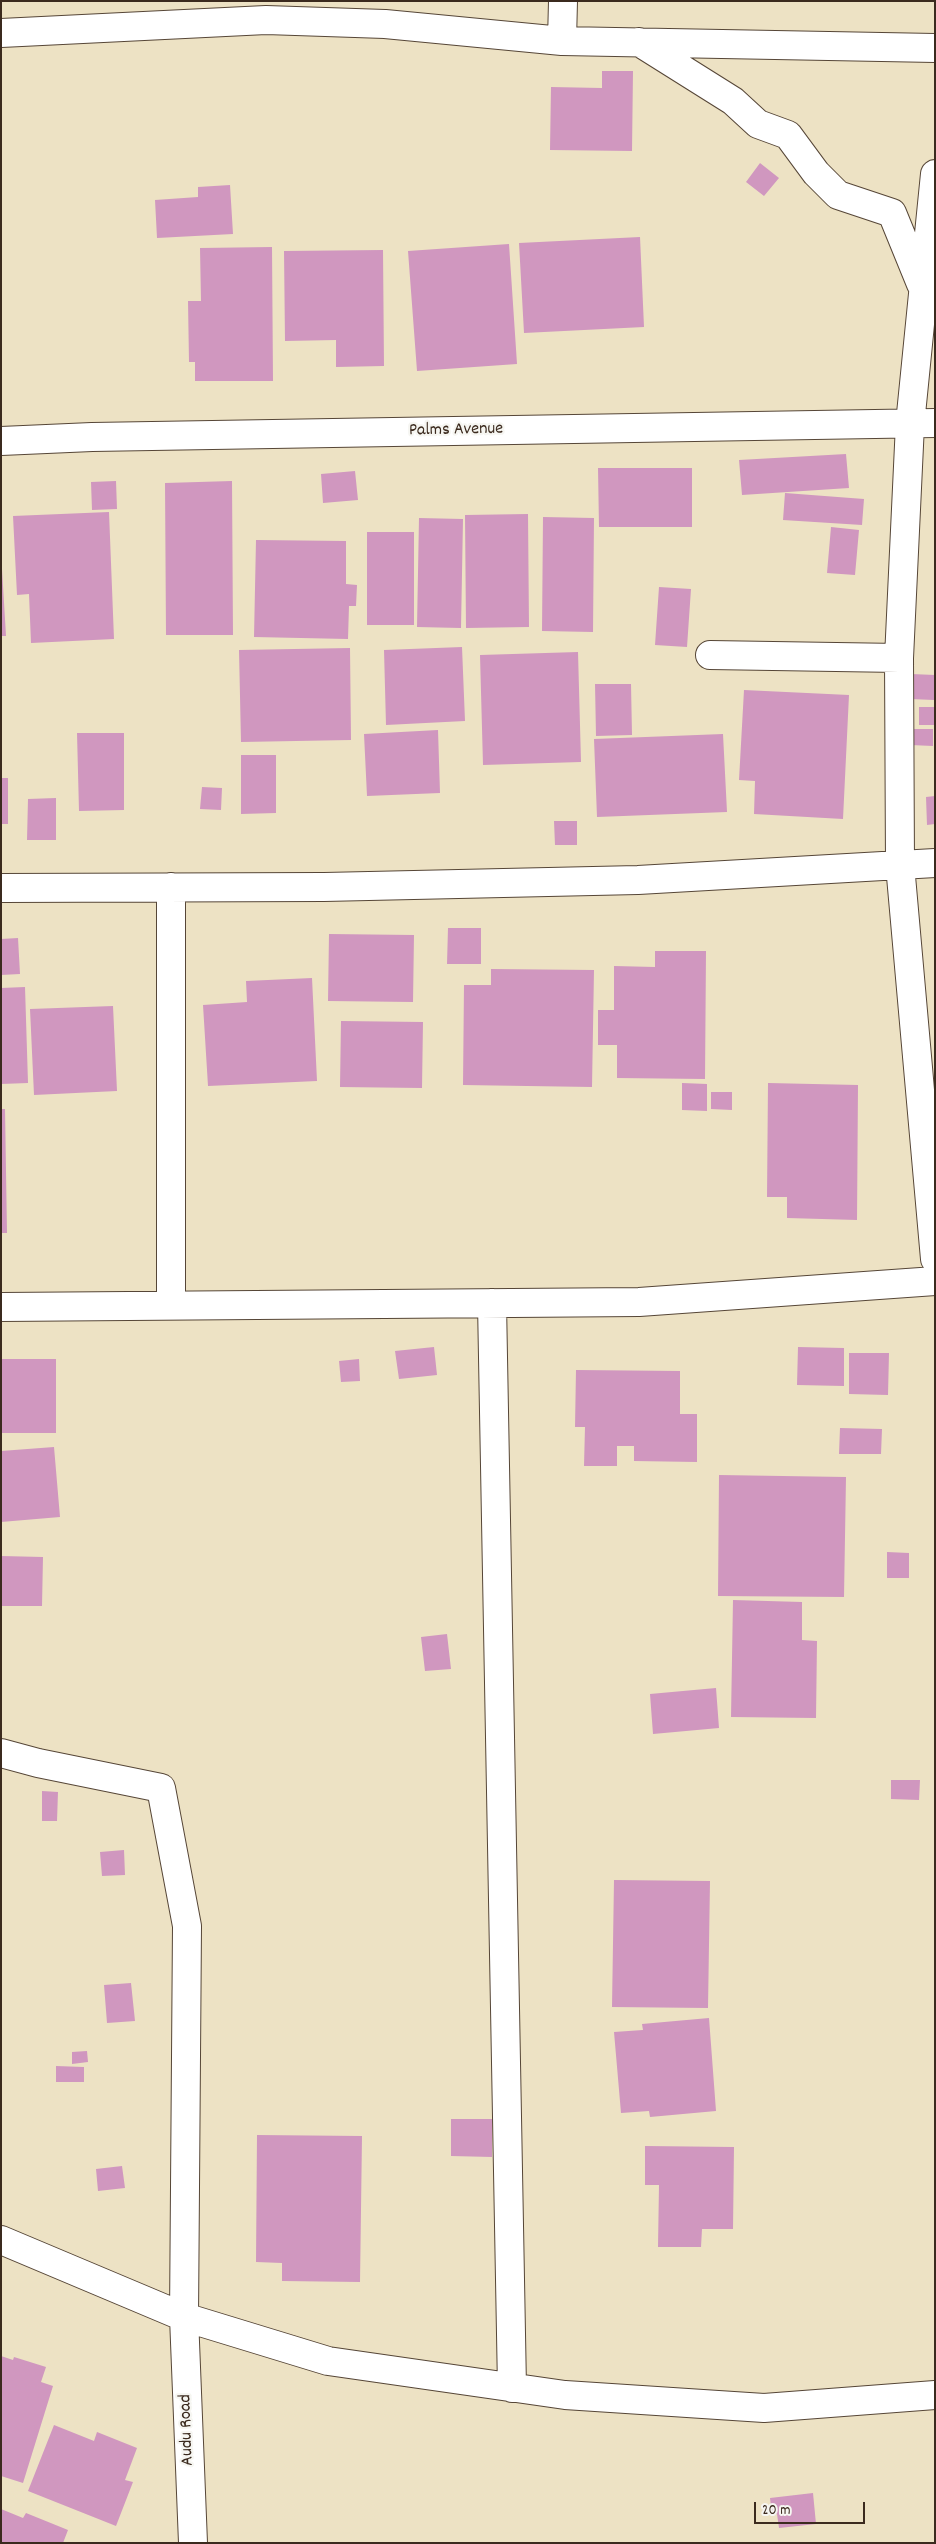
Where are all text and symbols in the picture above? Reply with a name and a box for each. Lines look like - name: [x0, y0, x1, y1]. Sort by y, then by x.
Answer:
- street label: Palms Avenue: [409, 419, 503, 443]
- street label: Audu Road: [176, 2394, 200, 2466]
- scale bar: [756, 2492, 867, 2524]
- text: 20 m: [762, 2500, 790, 2522]

